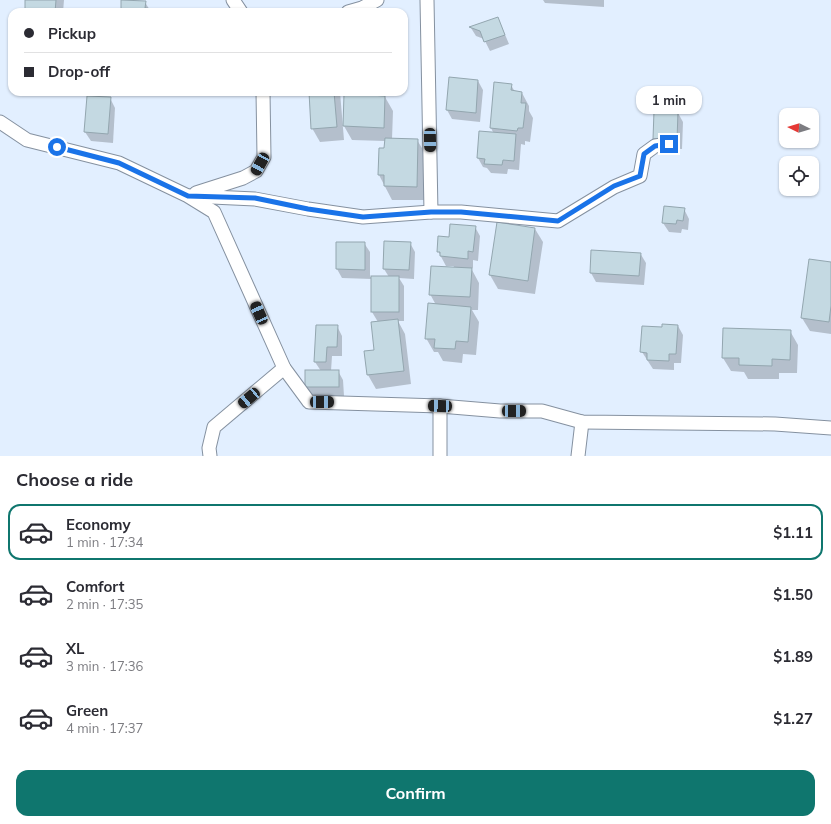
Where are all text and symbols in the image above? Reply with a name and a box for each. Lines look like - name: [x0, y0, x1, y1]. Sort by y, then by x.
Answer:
- text: Pickup: [48, 24, 96, 43]
- text: Drop-off: [48, 62, 110, 81]
- callout: 1 min: [636, 86, 702, 114]
- text: 1 min: [652, 92, 686, 108]
- north arrow: [779, 108, 819, 148]
- map controls: [779, 108, 819, 196]
- car: [424, 128, 436, 152]
- route end: [660, 135, 678, 153]
- route start: [48, 138, 66, 156]
- car: [249, 151, 271, 177]
- button: locate: [779, 156, 819, 196]
- car: [249, 300, 269, 326]
- car: [236, 386, 262, 410]
- car: [310, 396, 334, 408]
- car: [428, 400, 452, 412]
- car: [502, 405, 526, 417]
- text: Choose a ride: [16, 468, 133, 491]
- icon: car: [18, 514, 54, 550]
- text: Economy: [66, 515, 131, 534]
- text: $1.11: [773, 523, 813, 542]
- text: 1 min · 17:34: [66, 534, 143, 550]
- icon: car: [18, 576, 54, 612]
- text: Comfort: [66, 577, 124, 596]
- text: $1.50: [773, 585, 813, 604]
- text: 2 min · 17:35: [66, 596, 143, 612]
- icon: car: [18, 638, 54, 674]
- text: XL: [66, 639, 84, 658]
- text: $1.89: [773, 647, 813, 666]
- text: 3 min · 17:36: [66, 658, 143, 674]
- icon: car: [18, 700, 54, 736]
- text: Green: [66, 701, 108, 720]
- text: $1.27: [773, 709, 813, 728]
- text: 4 min · 17:37: [66, 720, 143, 736]
- button: Confirm: [16, 770, 815, 816]

